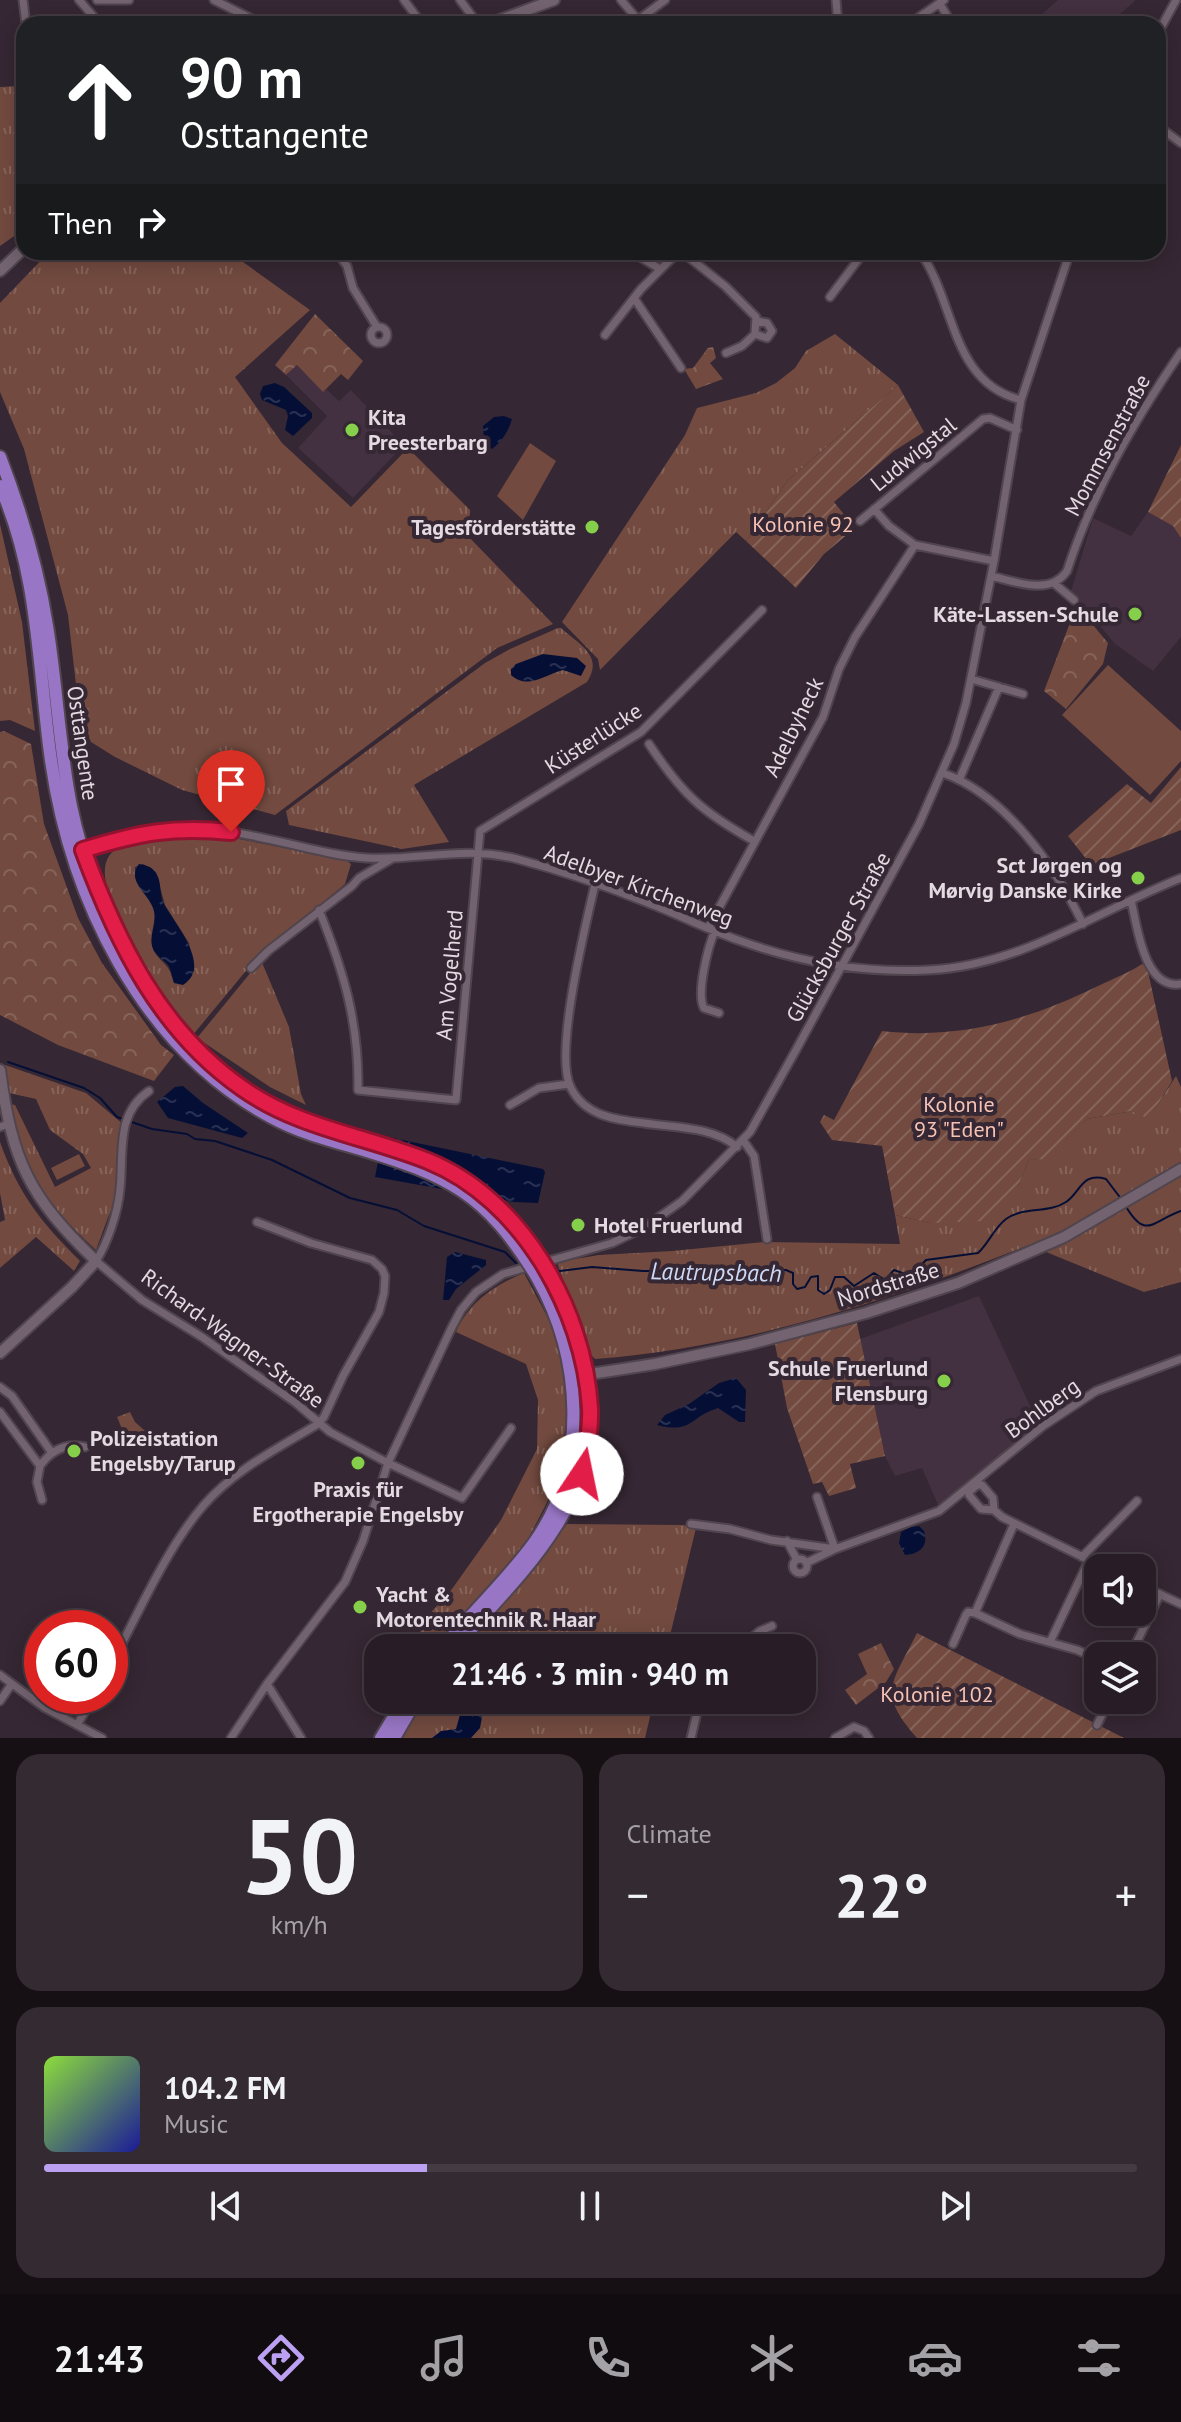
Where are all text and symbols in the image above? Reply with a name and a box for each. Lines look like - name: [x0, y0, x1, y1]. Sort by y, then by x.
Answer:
- text: 90 m: [180, 41, 303, 113]
- icon: ahead: [48, 48, 152, 152]
- text: Osttangente: [180, 111, 369, 158]
- icon: right: [129, 200, 173, 244]
- text: Then: [48, 203, 113, 242]
- street label: Mommsenstraße: [1058, 369, 1156, 521]
- place label: Kita Preesterbarg: [368, 403, 488, 456]
- street label: Ludwigstal: [864, 410, 962, 497]
- marker: Kita Preesterbarg: [343, 421, 361, 439]
- park label: Kolonie 92: [752, 510, 854, 538]
- place label: Tagesförderstätte: [411, 513, 576, 541]
- marker: Tagesförderstätte: [583, 518, 601, 536]
- place label: Käte-Lassen-Schule: [933, 600, 1119, 628]
- marker: Käte-Lassen-Schule: [1126, 605, 1144, 623]
- street label: Adelbyheck: [757, 672, 829, 781]
- street label: Osttangente: [61, 684, 105, 802]
- street label: Küsterlücke: [539, 696, 647, 780]
- pin: [197, 750, 265, 832]
- icon: arrive: [209, 762, 253, 806]
- street label: Adelbyer Kirchenweg: [541, 838, 737, 932]
- street label: Glücksburger Straße: [780, 847, 896, 1027]
- place label: Sct Jørgen og Mørvig Danske Kirke: [928, 851, 1122, 904]
- marker: Sct Jørgen og Mørvig Danske Kirke: [1129, 869, 1147, 887]
- street label: Am Vogelherd: [429, 909, 469, 1041]
- park label: Kolonie 93 "Eden": [914, 1090, 1004, 1143]
- place label: Hotel Fruerlund: [594, 1211, 743, 1239]
- marker: Hotel Fruerlund: [569, 1216, 587, 1234]
- water label: Lautrupsbach: [650, 1255, 782, 1289]
- street label: Nordstraße: [834, 1255, 942, 1313]
- street label: Richard-Wagner-Straße: [136, 1262, 330, 1414]
- place label: Schule Fruerlund Flensburg: [768, 1354, 928, 1407]
- marker: Schule Fruerlund Flensburg: [935, 1372, 953, 1390]
- street label: Bohlberg: [999, 1372, 1085, 1444]
- place label: Polizeistation Engelsby/Tarup: [90, 1424, 236, 1477]
- position arrow: [540, 1432, 624, 1516]
- marker: Polizeistation Engelsby/Tarup: [65, 1442, 83, 1460]
- marker: Praxis für Ergotherapie Engelsby: [349, 1454, 367, 1472]
- place label: Praxis für Ergotherapie Engelsby: [252, 1475, 464, 1528]
- map controls: [1084, 1554, 1156, 1714]
- button: sound: [1084, 1554, 1156, 1626]
- place label: Yacht & Motorentechnik R. Haar: [375, 1580, 596, 1633]
- marker: Yacht & Motorentechnik R. Haar: [351, 1598, 369, 1616]
- speed limit sign: 60: [24, 1610, 128, 1714]
- button: layers: [1084, 1642, 1156, 1714]
- text: 21:46 · 3 min · 940 m: [451, 1654, 729, 1693]
- park label: Kolonie 102: [880, 1680, 994, 1708]
- text: 50: [240, 1788, 358, 1923]
- text: Climate: [627, 1817, 712, 1850]
- text: 22°: [835, 1856, 929, 1934]
- text: −: [627, 1866, 649, 1923]
- text: +: [1115, 1866, 1137, 1923]
- text: km/h: [271, 1908, 328, 1941]
- text: 104.2 FM: [164, 2068, 286, 2107]
- text: Music: [164, 2107, 228, 2140]
- icon: previous: [204, 2184, 248, 2228]
- icon: pause: [568, 2184, 612, 2228]
- icon: next: [933, 2184, 977, 2228]
- icon: directions: [253, 2330, 309, 2386]
- icon: music: [416, 2330, 472, 2386]
- icon: phone: [580, 2330, 636, 2386]
- icon: climate: [744, 2330, 800, 2386]
- icon: car: [907, 2330, 963, 2386]
- icon: filters: [1071, 2330, 1127, 2386]
- text: 21:43: [54, 2335, 145, 2382]

